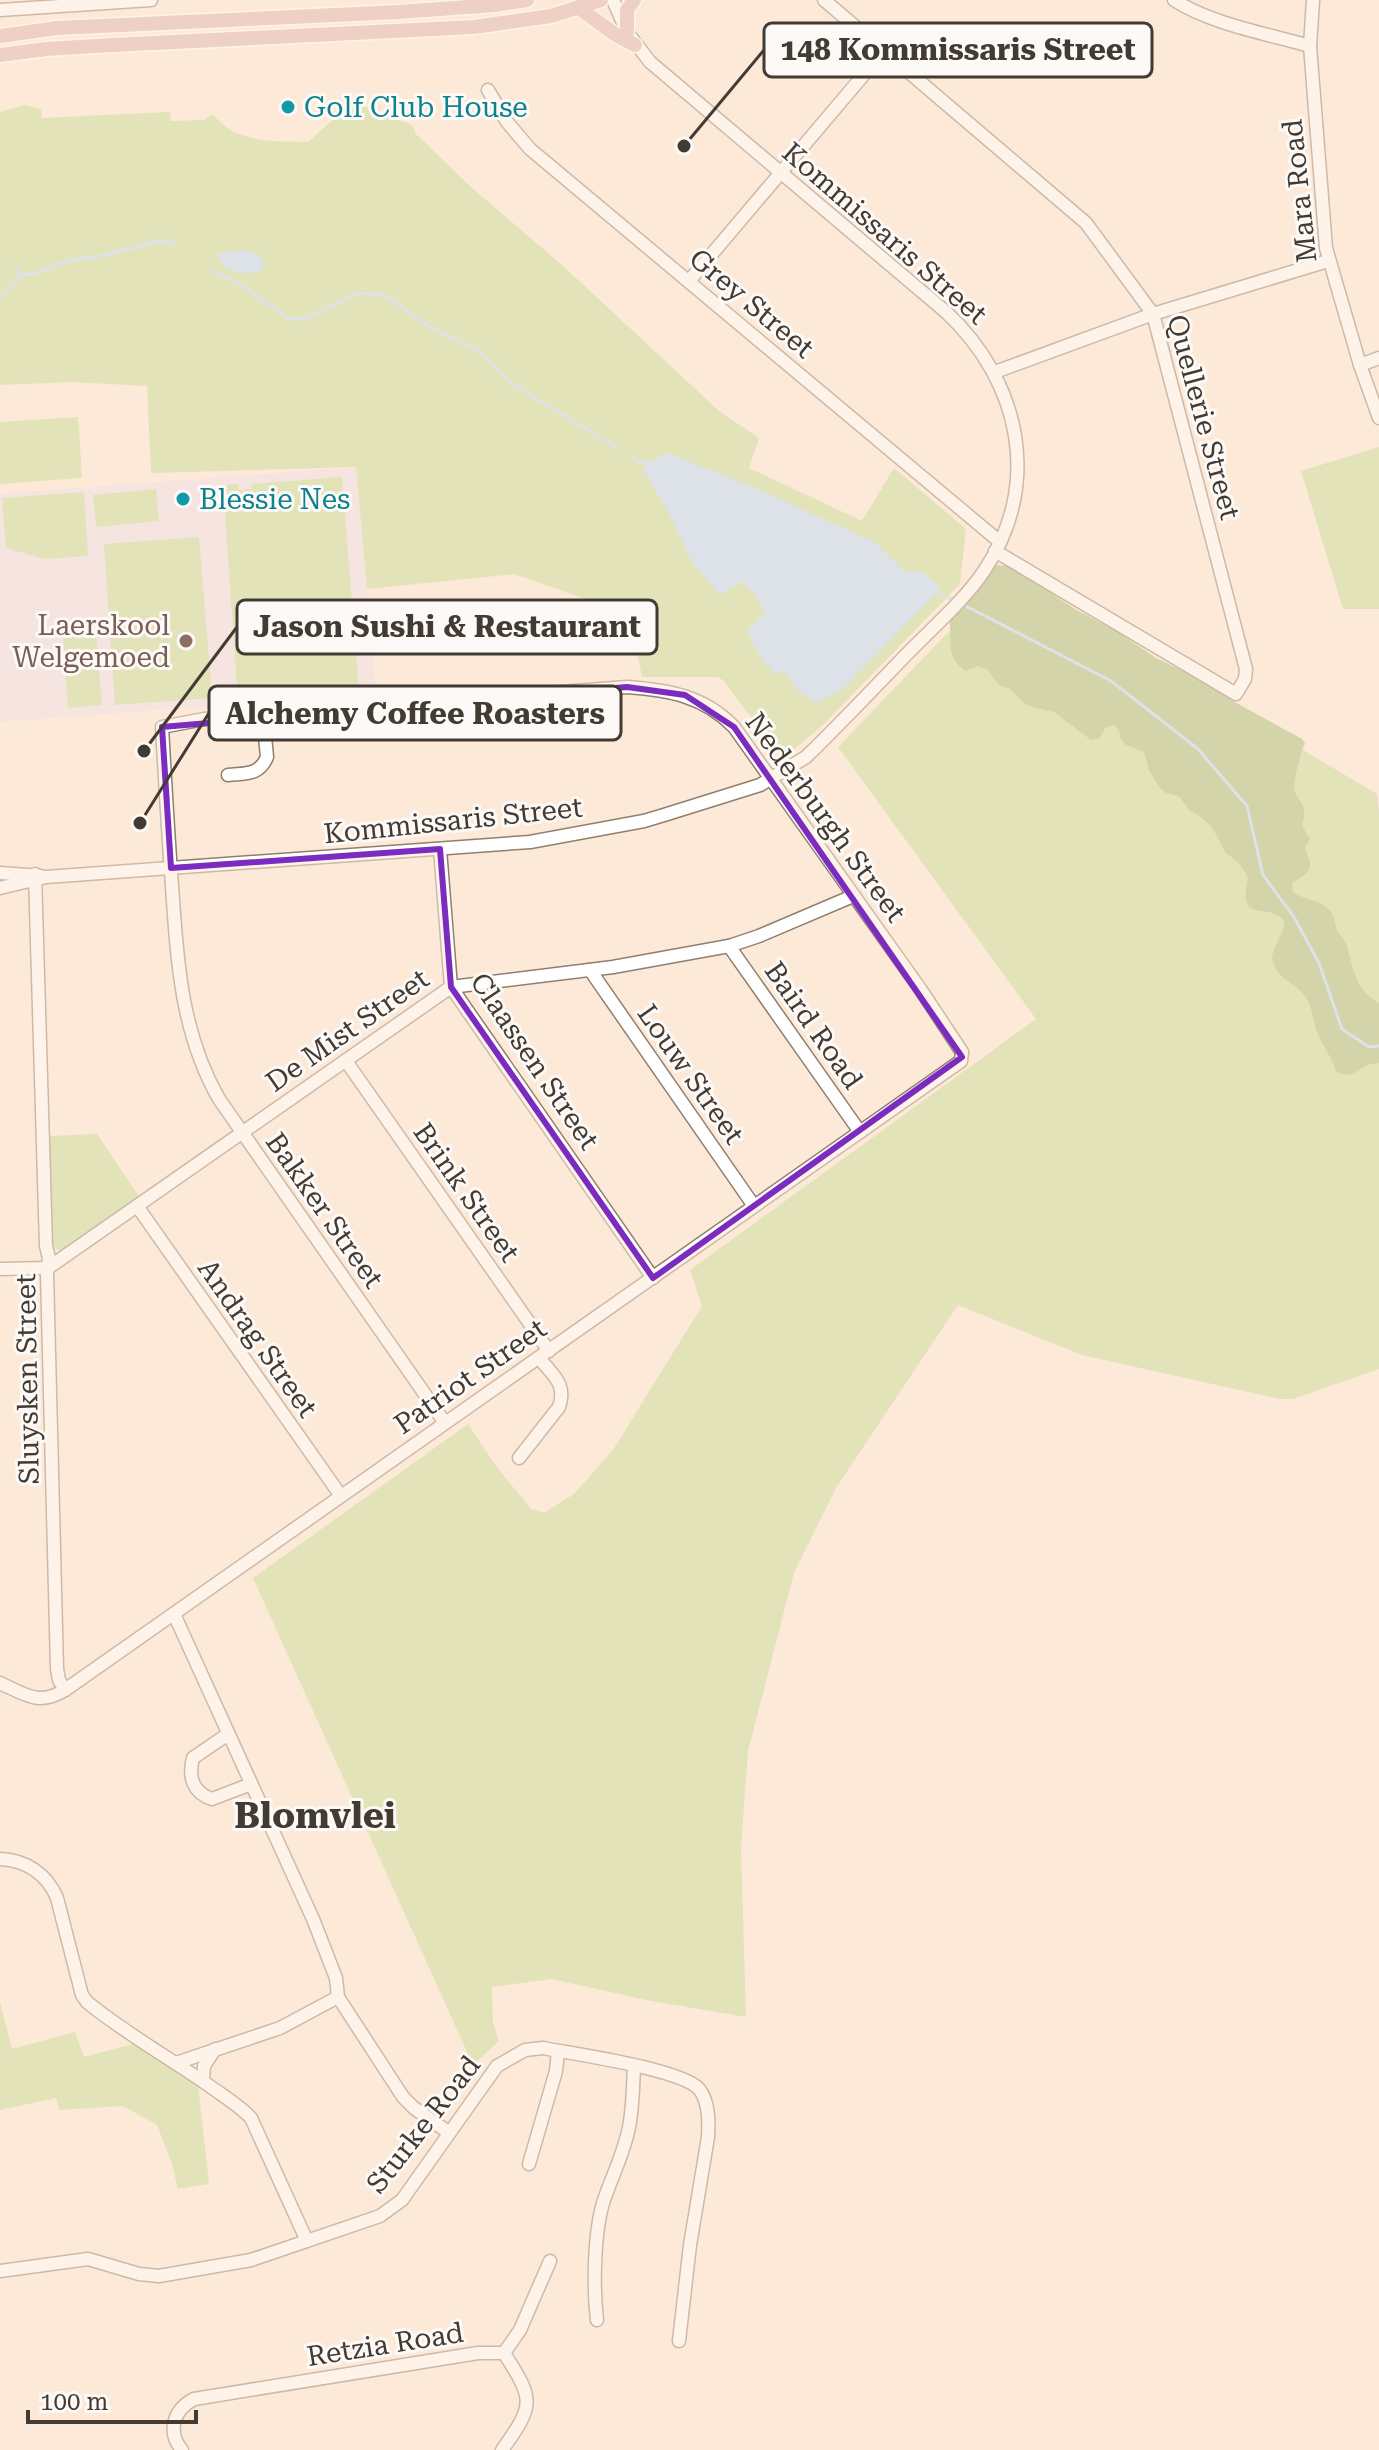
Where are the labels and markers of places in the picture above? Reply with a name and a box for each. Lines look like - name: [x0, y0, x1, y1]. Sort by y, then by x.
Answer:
- callout: 148 Kommissaris Street: [764, 23, 1152, 77]
- place label: Golf Club House: [304, 91, 528, 124]
- marker: Golf Club House: [279, 98, 297, 116]
- place label: Blessie Nes: [199, 483, 350, 516]
- marker: Blessie Nes: [174, 490, 192, 508]
- callout: Jason Sushi & Restaurant: [237, 600, 657, 654]
- place label: Laerskool Welgemoed: [12, 609, 170, 674]
- marker: Laerskool Welgemoed: [177, 632, 195, 650]
- callout: Alchemy Coffee Roasters: [209, 686, 621, 740]

